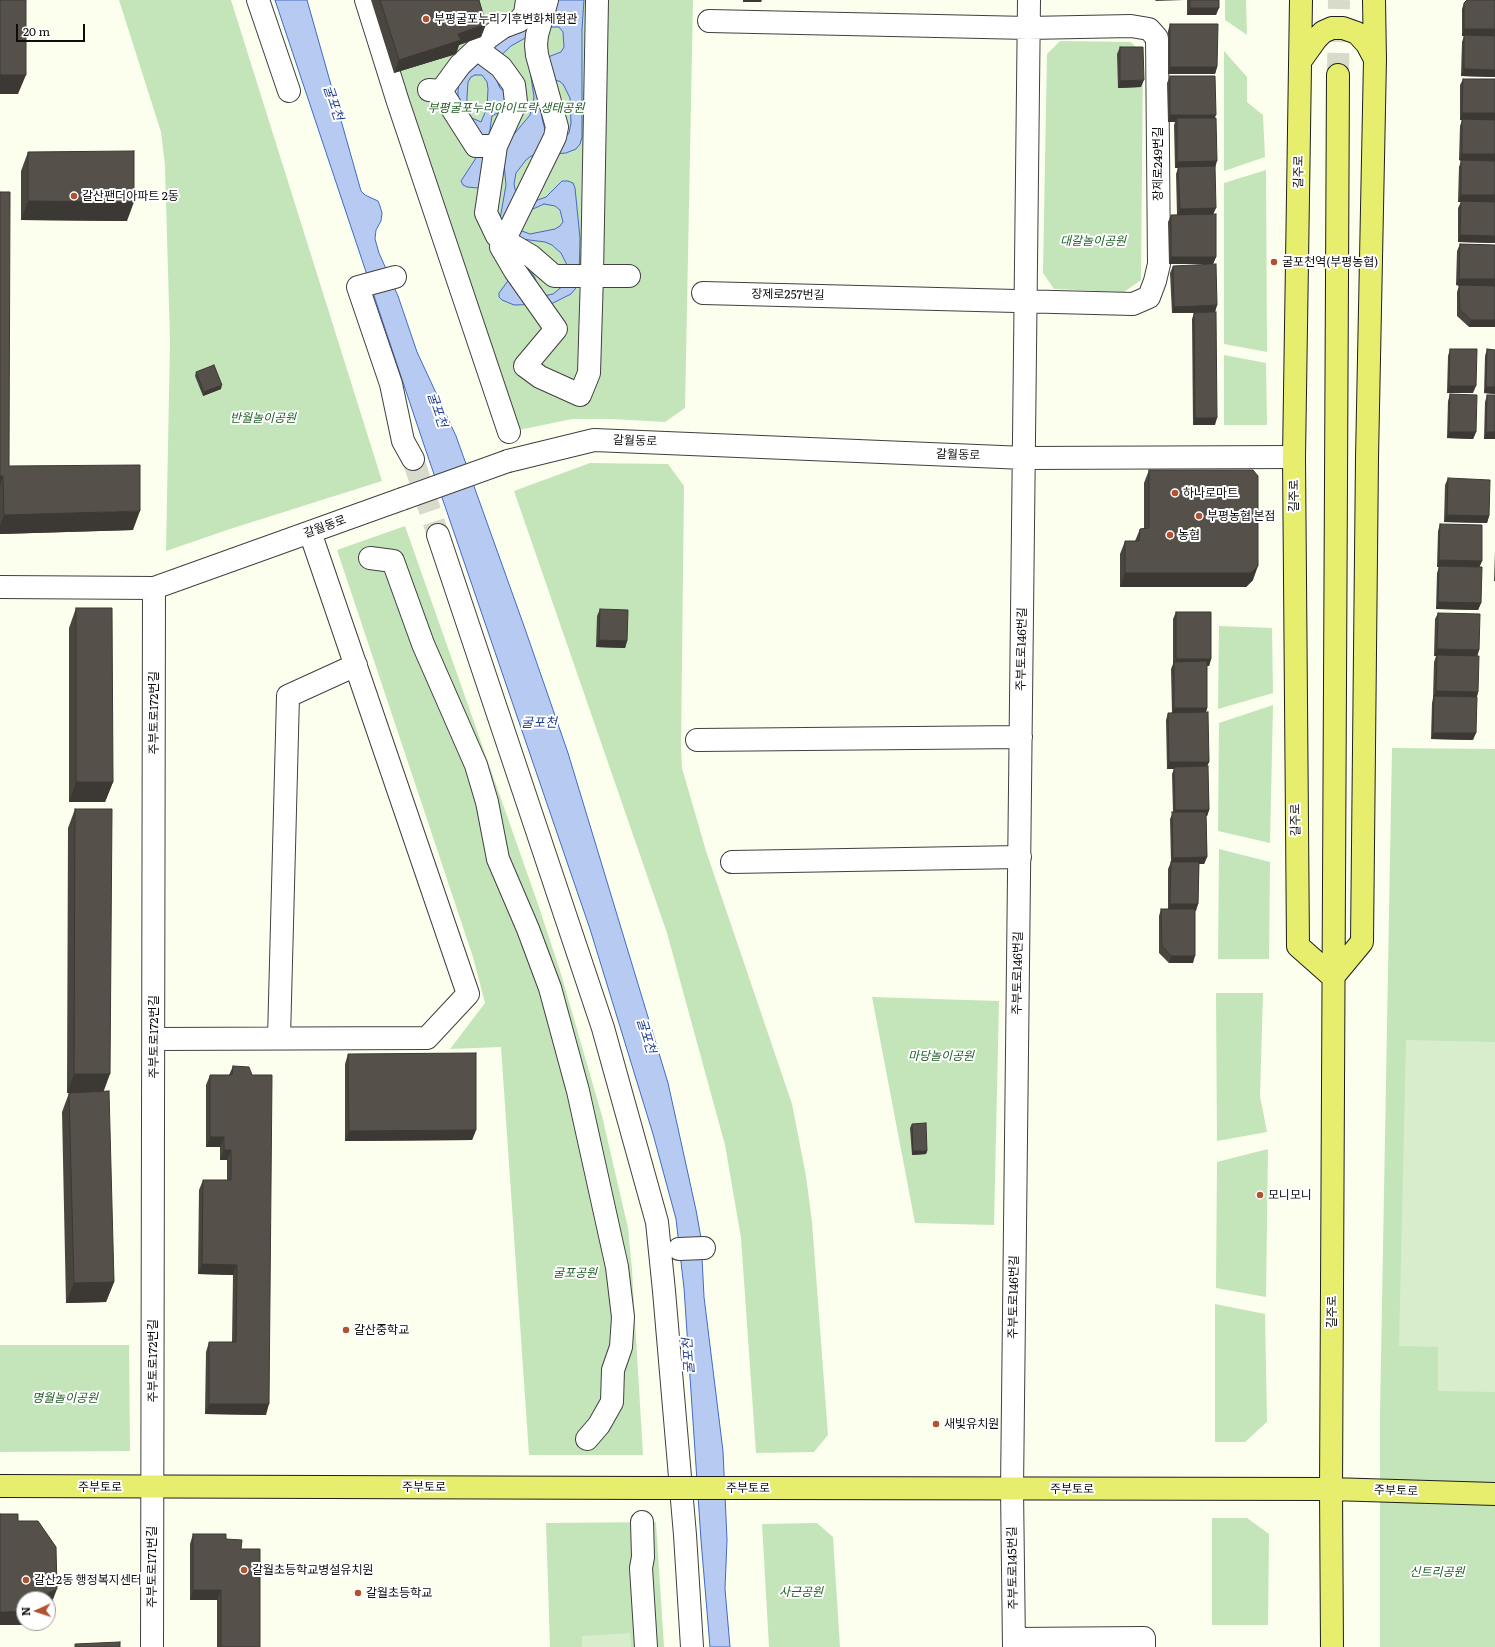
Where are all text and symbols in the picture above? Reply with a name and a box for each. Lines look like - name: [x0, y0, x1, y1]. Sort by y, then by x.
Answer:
- place label: 부평굴포누리기후변화체험관: [434, 12, 578, 26]
- marker: 부평굴포누리기후변화체험관: [421, 14, 431, 24]
- scale bar: [18, 16, 87, 42]
- text: 20 m: [23, 22, 50, 40]
- water label: 굴포천: [320, 83, 346, 123]
- park label: 부평굴포누리아이뜨락 생태공원: [428, 101, 584, 115]
- street label: 장제로249번길: [1151, 127, 1165, 201]
- street label: 길주로: [1292, 155, 1306, 189]
- place label: 갈산팬더아파트 2동: [82, 189, 179, 203]
- marker: 갈산팬더아파트 2동: [69, 191, 79, 201]
- park label: 대갈놀이공원: [1060, 234, 1126, 248]
- place label: 굴포천역(부평농협): [1282, 255, 1378, 269]
- marker: 굴포천역(부평농협): [1269, 257, 1279, 267]
- street label: 장제로257번길: [751, 287, 825, 303]
- water label: 굴포천: [424, 390, 450, 430]
- park label: 반월놀이공원: [230, 411, 296, 425]
- street label: 갈월동로: [613, 433, 657, 449]
- street label: 갈월동로: [936, 447, 980, 463]
- street label: 길주로: [1287, 479, 1301, 513]
- place label: 하나로마트: [1183, 486, 1238, 500]
- marker: 하나로마트: [1170, 488, 1180, 498]
- place label: 부평농협 본점: [1207, 509, 1276, 523]
- marker: 부평농협 본점: [1194, 511, 1204, 521]
- street label: 갈월동로: [302, 513, 348, 541]
- place label: 농협: [1178, 528, 1200, 542]
- marker: 농협: [1165, 530, 1175, 540]
- street label: 주부토로146번길: [1014, 607, 1030, 691]
- street label: 주부토로172번길: [147, 672, 161, 754]
- water label: 굴포천: [521, 715, 557, 731]
- street label: 길주로: [1289, 803, 1303, 837]
- street label: 주부토로146번길: [1010, 931, 1026, 1015]
- street label: 주부토로172번길: [147, 996, 161, 1078]
- water label: 굴포천: [633, 1017, 659, 1055]
- park label: 마당놀이공원: [908, 1049, 974, 1063]
- place label: 모니모니: [1268, 1188, 1312, 1202]
- marker: 모니모니: [1255, 1190, 1265, 1200]
- street label: 주부토로146번길: [1006, 1255, 1022, 1339]
- park label: 굴포공원: [553, 1266, 597, 1280]
- street label: 길주로: [1325, 1295, 1339, 1329]
- street label: 주부토로172번길: [146, 1320, 160, 1402]
- place label: 갈산중학교: [354, 1323, 409, 1337]
- marker: 갈산중학교: [341, 1325, 351, 1335]
- water label: 굴포천: [680, 1338, 698, 1374]
- park label: 명월놀이공원: [32, 1391, 98, 1405]
- place label: 새빛유치원: [944, 1417, 999, 1431]
- marker: 새빛유치원: [931, 1419, 941, 1429]
- street label: 주부토로: [78, 1480, 122, 1494]
- street label: 주부토로: [402, 1480, 446, 1494]
- street label: 주부토로: [726, 1481, 770, 1495]
- street label: 주부토로: [1050, 1482, 1094, 1496]
- street label: 주부토로: [1374, 1483, 1418, 1499]
- street label: 주부토로171번길: [145, 1526, 159, 1608]
- street label: 주부토로145번길: [1005, 1526, 1021, 1610]
- place label: 갈월초등학교병설유치원: [252, 1563, 373, 1577]
- marker: 갈월초등학교병설유치원: [239, 1565, 249, 1575]
- park label: 신트리공원: [1409, 1565, 1465, 1579]
- place label: 갈산2동 행정복지센터: [34, 1573, 142, 1587]
- marker: 갈산2동 행정복지센터: [21, 1575, 31, 1585]
- park label: 사근공원: [779, 1585, 823, 1599]
- place label: 갈월초등학교: [366, 1586, 432, 1600]
- marker: 갈월초등학교: [353, 1588, 363, 1598]
- north arrow: [16, 1591, 56, 1631]
- text: N: [17, 1607, 33, 1617]

